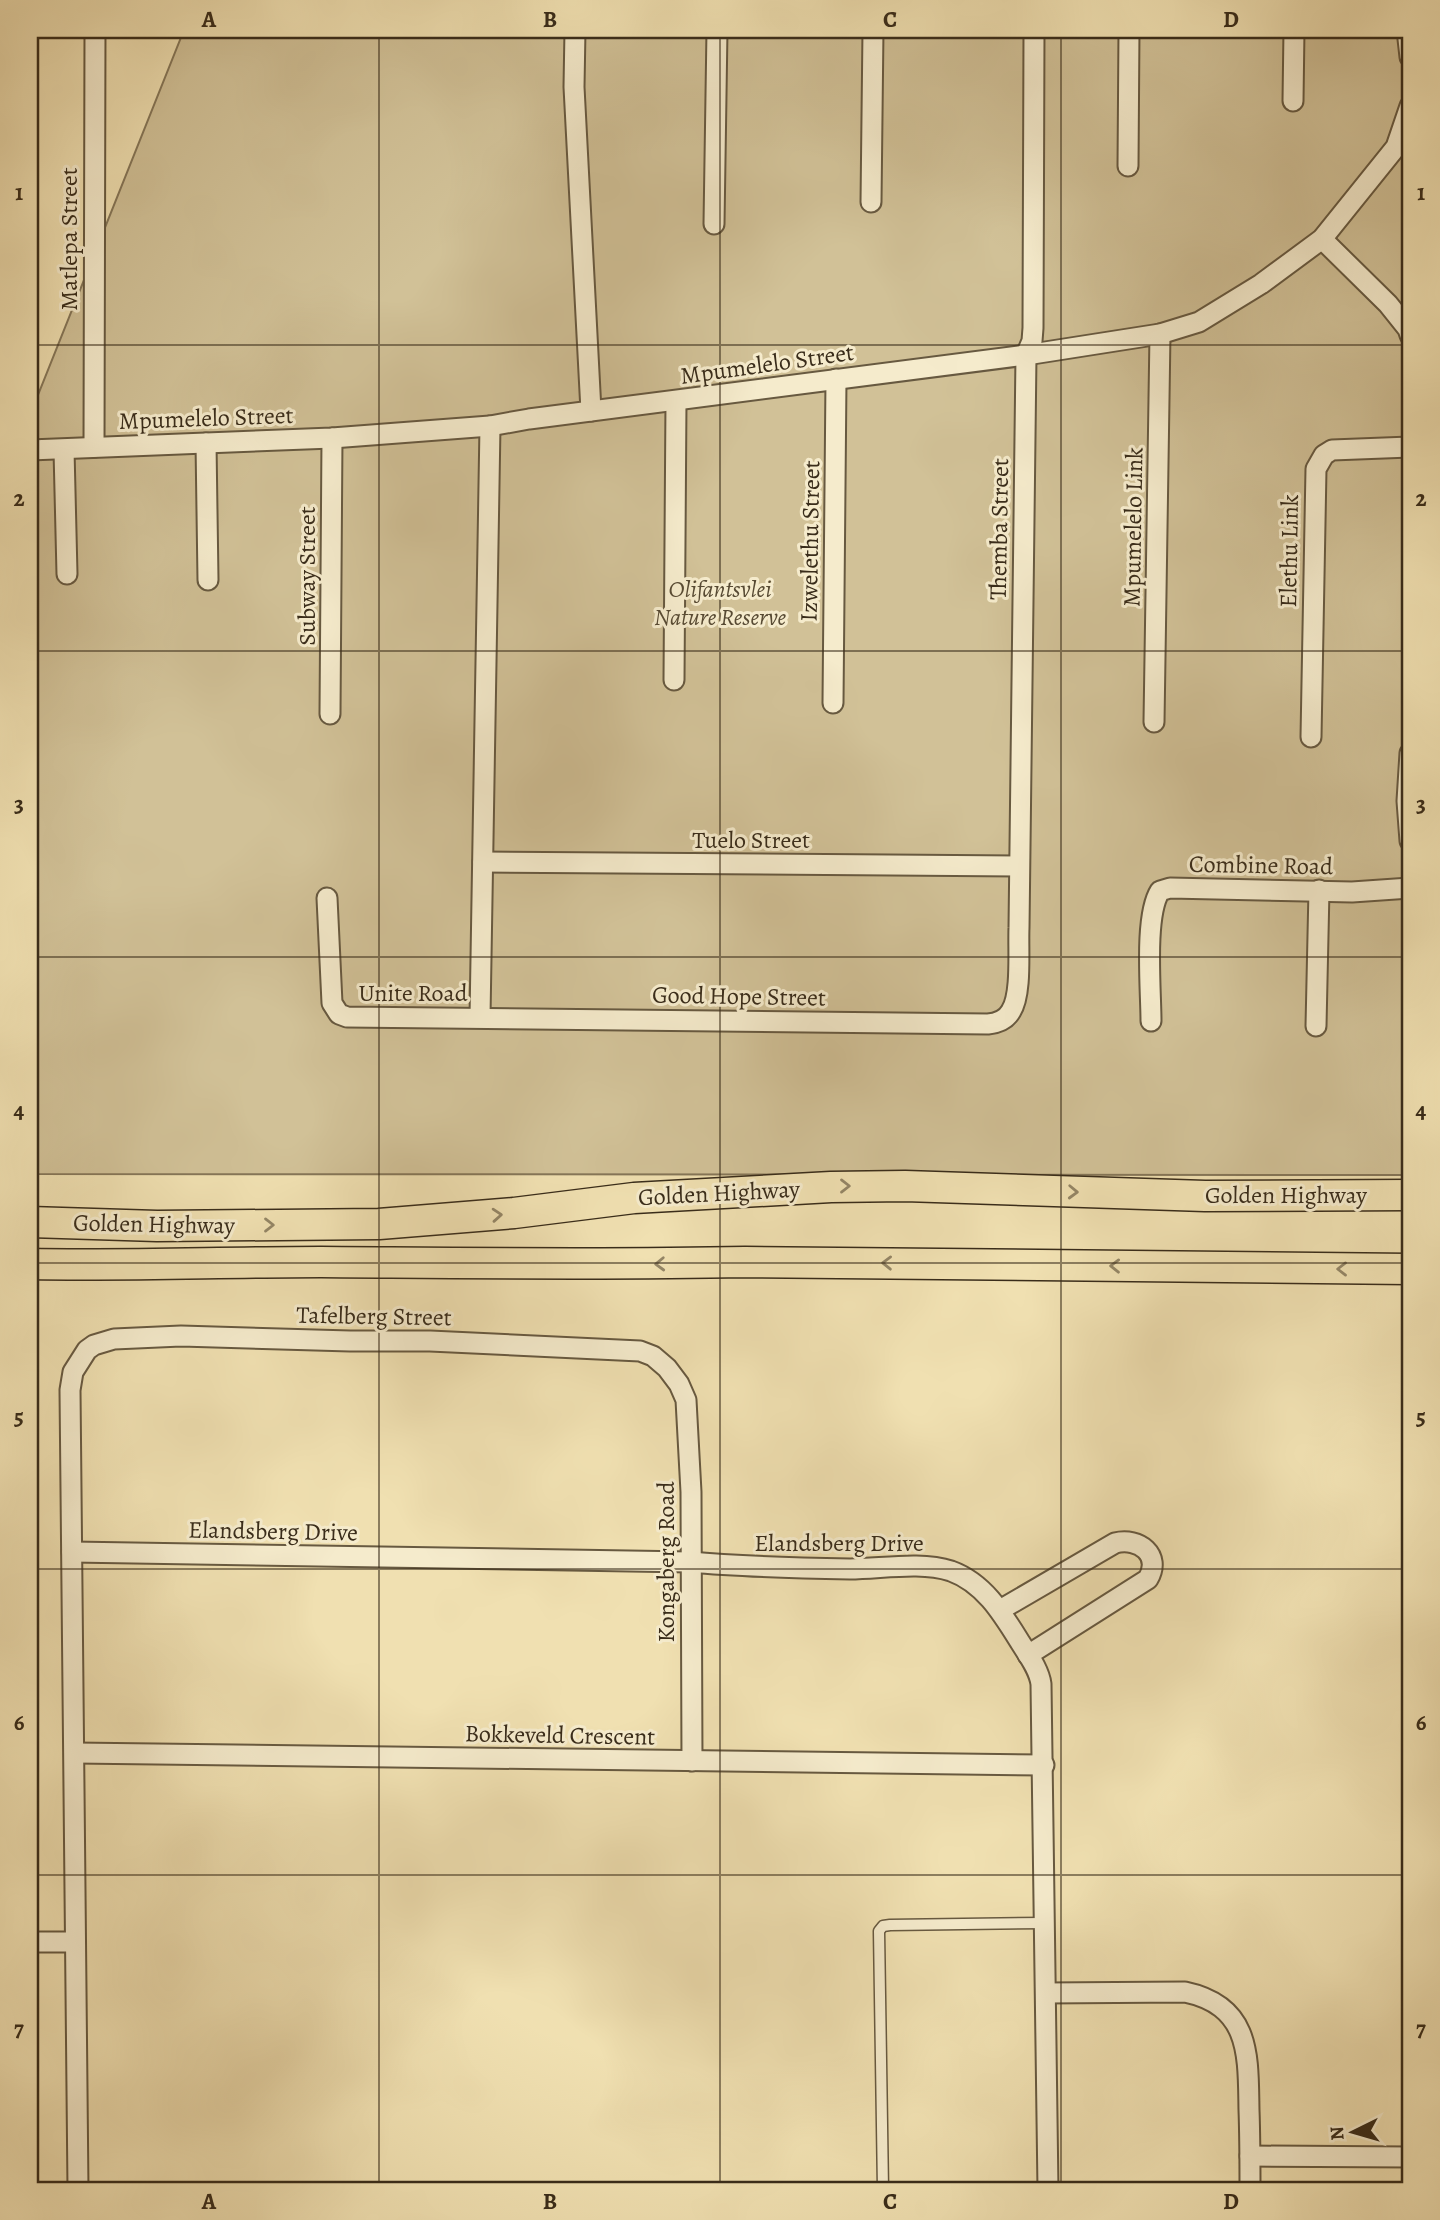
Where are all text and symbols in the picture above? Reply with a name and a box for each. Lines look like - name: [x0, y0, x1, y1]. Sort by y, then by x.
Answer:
- text: A: [201, 4, 217, 35]
- text: B: [543, 4, 557, 35]
- text: C: [883, 4, 897, 35]
- text: D: [1223, 4, 1239, 35]
- street label: Matlepa Street: [53, 167, 85, 311]
- text: 1: [15, 177, 23, 208]
- text: 1: [1417, 177, 1425, 208]
- street label: Mpumelelo Street: [678, 336, 856, 392]
- street label: Mpumelelo Street: [118, 399, 294, 437]
- street label: Mpumelelo Link: [1116, 447, 1150, 607]
- street label: Themba Street: [982, 458, 1016, 600]
- street label: Izwelethu Street: [793, 460, 827, 622]
- text: 2: [13, 483, 25, 514]
- text: 2: [1415, 483, 1427, 514]
- street label: Elethu Link: [1272, 494, 1306, 608]
- street label: Subway Street: [291, 506, 323, 646]
- park label: Olifantsvlei Nature Reserve: [654, 573, 786, 633]
- text: 3: [14, 789, 24, 820]
- text: 3: [1416, 789, 1426, 820]
- street label: Tuelo Street: [692, 824, 810, 856]
- street label: Combine Road: [1189, 848, 1333, 882]
- street label: Unite Road: [358, 977, 468, 1009]
- street label: Good Hope Street: [652, 978, 826, 1014]
- text: 4: [14, 1095, 25, 1126]
- text: 4: [1416, 1095, 1427, 1126]
- street label: Golden Highway: [637, 1173, 801, 1213]
- one-way arrow: [840, 1179, 851, 1194]
- street label: Golden Highway: [1205, 1179, 1367, 1211]
- one-way arrow: [1067, 1184, 1078, 1199]
- street label: Golden Highway: [73, 1207, 235, 1241]
- one-way arrow: [491, 1208, 502, 1223]
- one-way arrow: [265, 1217, 275, 1233]
- one-way arrow: [881, 1255, 892, 1271]
- one-way arrow: [654, 1256, 664, 1272]
- one-way arrow: [1109, 1258, 1120, 1273]
- one-way arrow: [1336, 1261, 1347, 1277]
- street label: Tafelberg Street: [296, 1299, 452, 1333]
- text: 5: [14, 1401, 24, 1432]
- text: 5: [1416, 1401, 1426, 1432]
- street label: Kongaberg Road: [650, 1481, 682, 1643]
- street label: Elandsberg Drive: [188, 1514, 358, 1548]
- street label: Elandsberg Drive: [754, 1527, 924, 1559]
- text: 6: [14, 1707, 25, 1738]
- text: 6: [1416, 1707, 1427, 1738]
- street label: Bokkeveld Crescent: [465, 1717, 655, 1753]
- text: 7: [14, 2013, 24, 2044]
- text: 7: [1416, 2013, 1426, 2044]
- north arrow: [1318, 2098, 1388, 2168]
- text: N: [1323, 2125, 1351, 2141]
- text: A: [201, 2186, 217, 2217]
- text: B: [543, 2186, 557, 2217]
- text: C: [883, 2186, 897, 2217]
- text: D: [1223, 2186, 1239, 2217]

